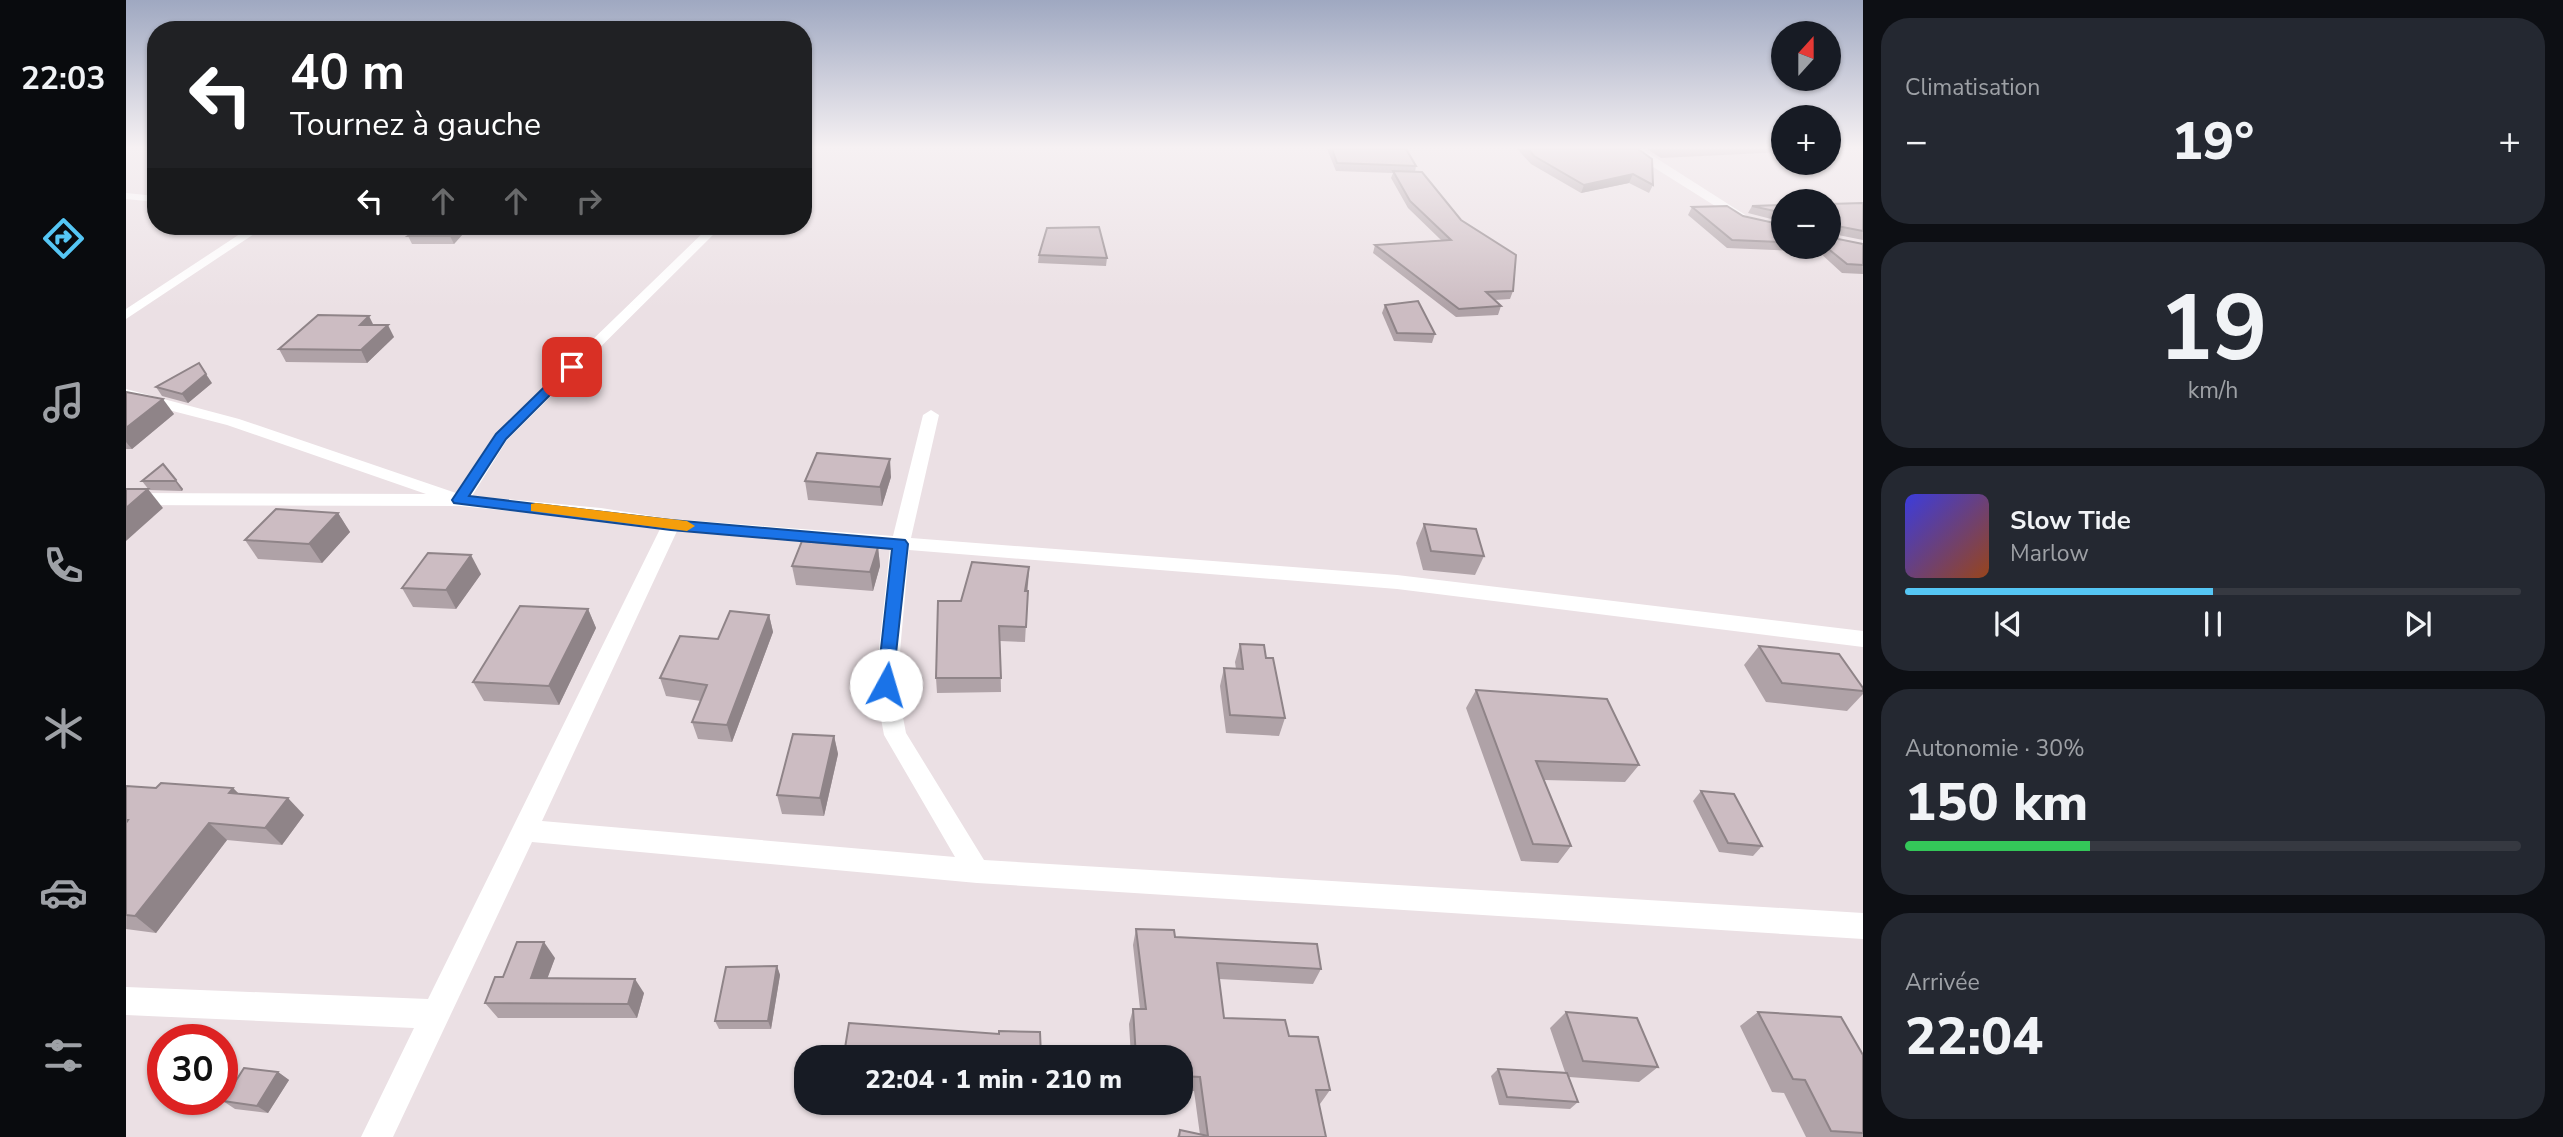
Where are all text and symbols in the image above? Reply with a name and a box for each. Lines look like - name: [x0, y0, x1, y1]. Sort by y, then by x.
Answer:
- north arrow: [1771, 21, 1841, 91]
- map controls: [1771, 21, 1841, 259]
- text: 40 m: [290, 39, 405, 106]
- icon: left: [175, 49, 266, 140]
- text: 22:03: [21, 57, 105, 100]
- text: Climatisation: [1905, 72, 2040, 103]
- text: Tournez à gauche: [290, 103, 541, 146]
- button: +: [1771, 105, 1841, 175]
- text: 19°: [2172, 106, 2254, 177]
- text: −: [1905, 116, 1928, 167]
- text: +: [2498, 116, 2521, 167]
- icon: left: [351, 182, 389, 220]
- icon: ahead: [424, 182, 462, 220]
- icon: ahead: [497, 182, 535, 220]
- icon: right: [570, 182, 608, 220]
- button: −: [1771, 189, 1841, 259]
- icon: directions: [39, 214, 88, 263]
- text: 19: [2158, 267, 2268, 391]
- pin: [542, 337, 602, 397]
- icon: arrive: [553, 348, 591, 386]
- text: km/h: [2188, 375, 2238, 406]
- icon: music: [39, 378, 88, 427]
- text: Slow Tide: [2010, 503, 2131, 538]
- text: Marlow: [2010, 538, 2089, 569]
- icon: phone: [39, 541, 88, 590]
- icon: previous: [1989, 605, 2027, 643]
- icon: pause: [2194, 605, 2232, 643]
- icon: next: [2399, 605, 2437, 643]
- position arrow: [849, 648, 923, 722]
- icon: climate: [39, 704, 88, 753]
- text: Autonomie · 30%: [1905, 733, 2085, 764]
- text: 150 km: [1905, 767, 2088, 838]
- icon: car: [39, 868, 88, 917]
- text: Arrivée: [1905, 967, 1980, 998]
- text: 22:04: [1905, 1001, 2043, 1072]
- speed limit sign: 30: [147, 1024, 238, 1115]
- icon: filters: [39, 1031, 88, 1080]
- text: 22:04 · 1 min · 210 m: [865, 1062, 1122, 1097]

